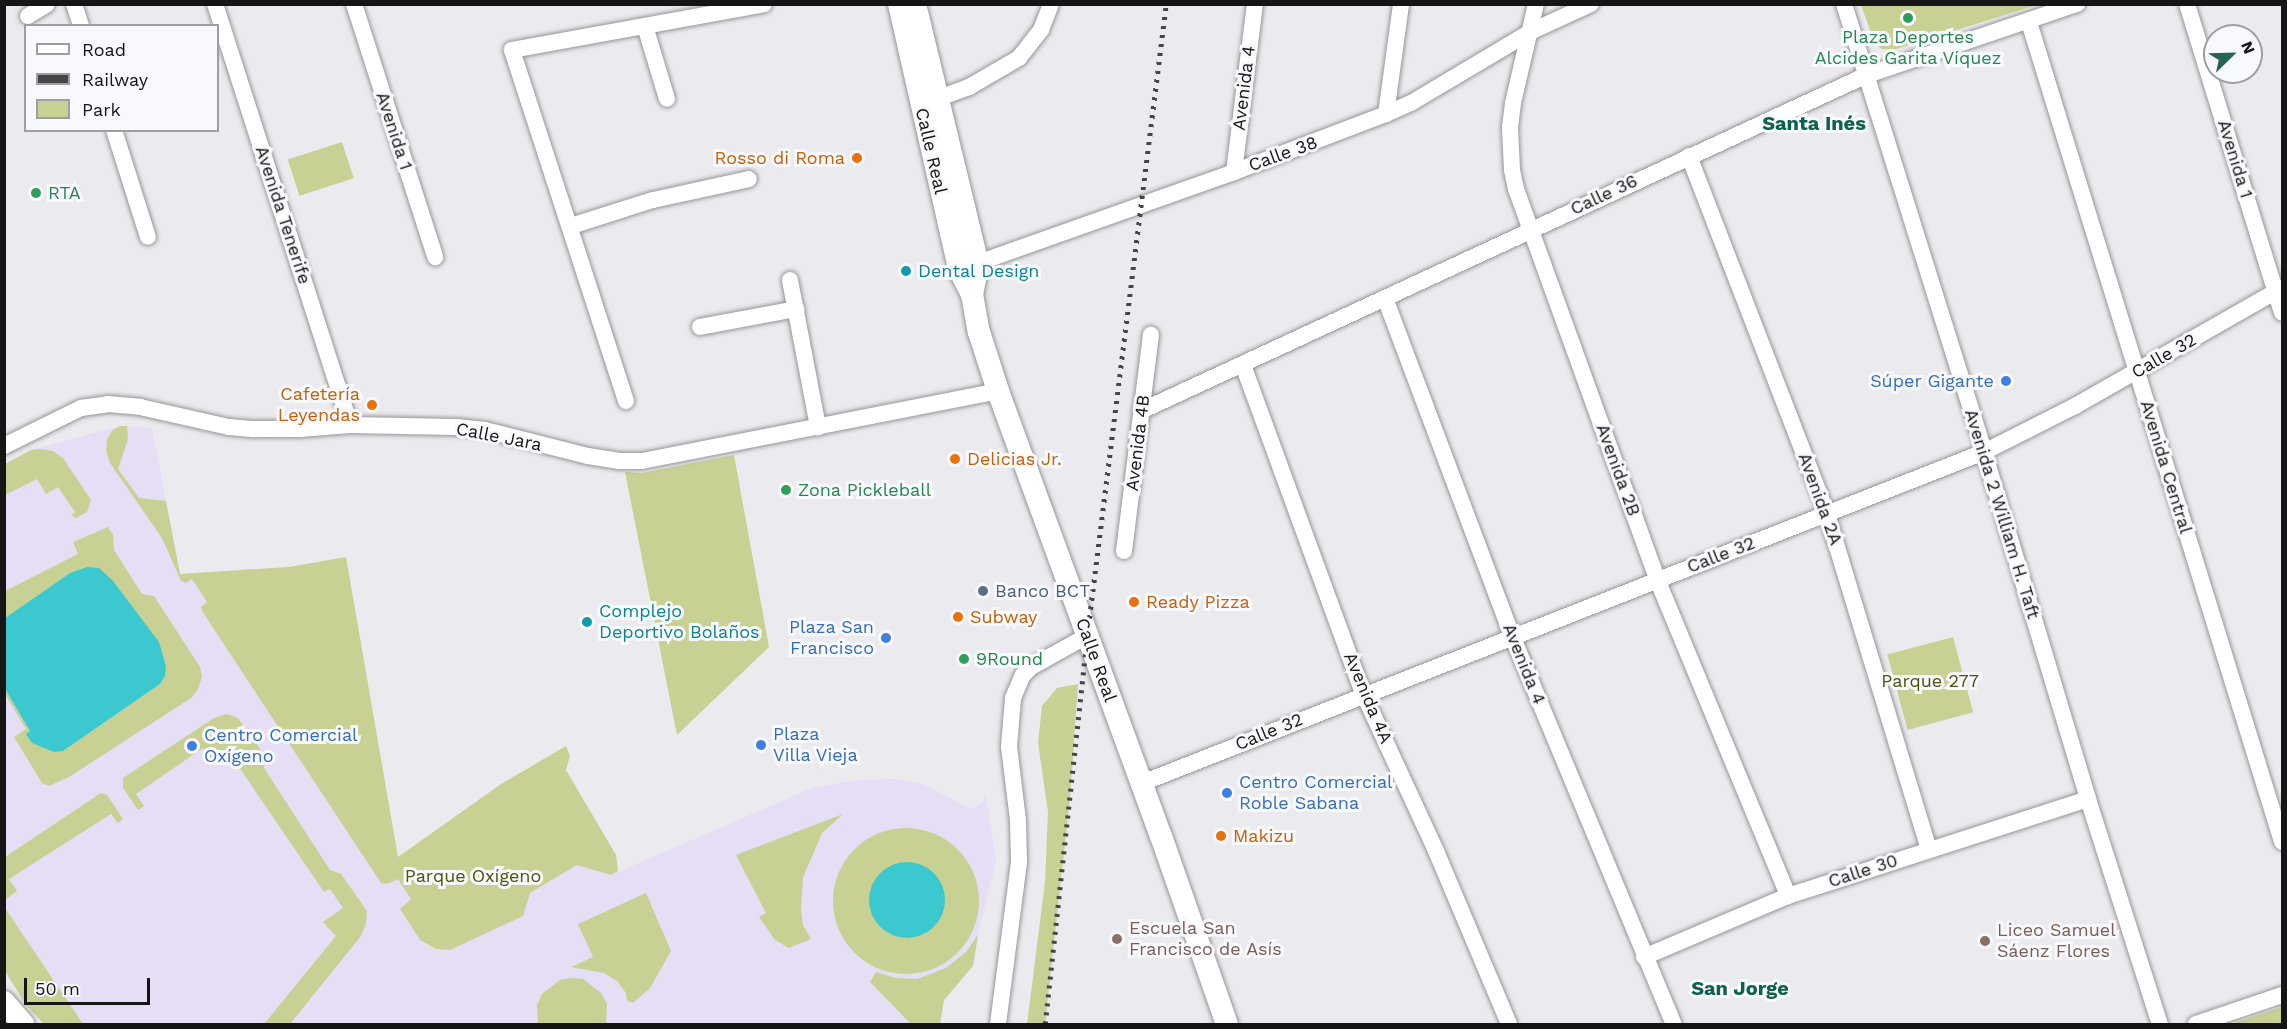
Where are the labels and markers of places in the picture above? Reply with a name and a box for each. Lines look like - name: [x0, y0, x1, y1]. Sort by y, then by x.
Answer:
- marker: Plaza Deportes Alcides Garita Víquez: [1901, 11, 1915, 25]
- place label: Plaza Deportes Alcides Garita Víquez: [1814, 27, 2002, 70]
- place label: Rosso di Roma: [715, 147, 845, 169]
- marker: Rosso di Roma: [850, 151, 864, 165]
- place label: RTA: [48, 182, 81, 204]
- marker: RTA: [29, 186, 43, 200]
- place label: Dental Design: [918, 260, 1040, 282]
- marker: Dental Design: [899, 264, 913, 278]
- place label: Súper Gigante: [1870, 370, 1994, 392]
- marker: Súper Gigante: [1999, 374, 2013, 388]
- place label: Cafetería Leyendas: [278, 384, 360, 426]
- marker: Cafetería Leyendas: [365, 398, 379, 412]
- place label: Delicias Jr.: [967, 448, 1062, 470]
- marker: Delicias Jr.: [948, 452, 962, 466]
- place label: Zona Pickleball: [798, 479, 932, 501]
- marker: Zona Pickleball: [779, 483, 793, 497]
- place label: Banco BCT: [995, 580, 1090, 602]
- marker: Banco BCT: [976, 584, 990, 598]
- place label: Ready Pizza: [1146, 591, 1250, 613]
- marker: Ready Pizza: [1127, 595, 1141, 609]
- place label: Complejo Deportivo Bolaños: [599, 601, 760, 644]
- place label: Subway: [970, 606, 1037, 628]
- marker: Subway: [951, 610, 965, 624]
- marker: Complejo Deportivo Bolaños: [580, 615, 594, 629]
- place label: Plaza San Francisco: [789, 617, 874, 660]
- marker: Plaza San Francisco: [879, 631, 893, 645]
- place label: 9Round: [976, 648, 1043, 670]
- marker: 9Round: [957, 652, 971, 666]
- place label: Plaza Villa Vieja: [773, 724, 859, 766]
- place label: Centro Comercial Oxígeno: [204, 725, 358, 768]
- marker: Plaza Villa Vieja: [754, 738, 768, 752]
- marker: Centro Comercial Oxígeno: [185, 739, 199, 753]
- place label: Centro Comercial Roble Sabana: [1239, 772, 1393, 814]
- marker: Centro Comercial Roble Sabana: [1220, 786, 1234, 800]
- place label: Makizu: [1233, 825, 1294, 847]
- marker: Makizu: [1214, 829, 1228, 843]
- place label: Escuela San Francisco de Asís: [1129, 918, 1282, 960]
- place label: Liceo Samuel Sáenz Flores: [1997, 920, 2116, 962]
- marker: Escuela San Francisco de Asís: [1110, 932, 1124, 946]
- marker: Liceo Samuel Sáenz Flores: [1978, 934, 1992, 948]

